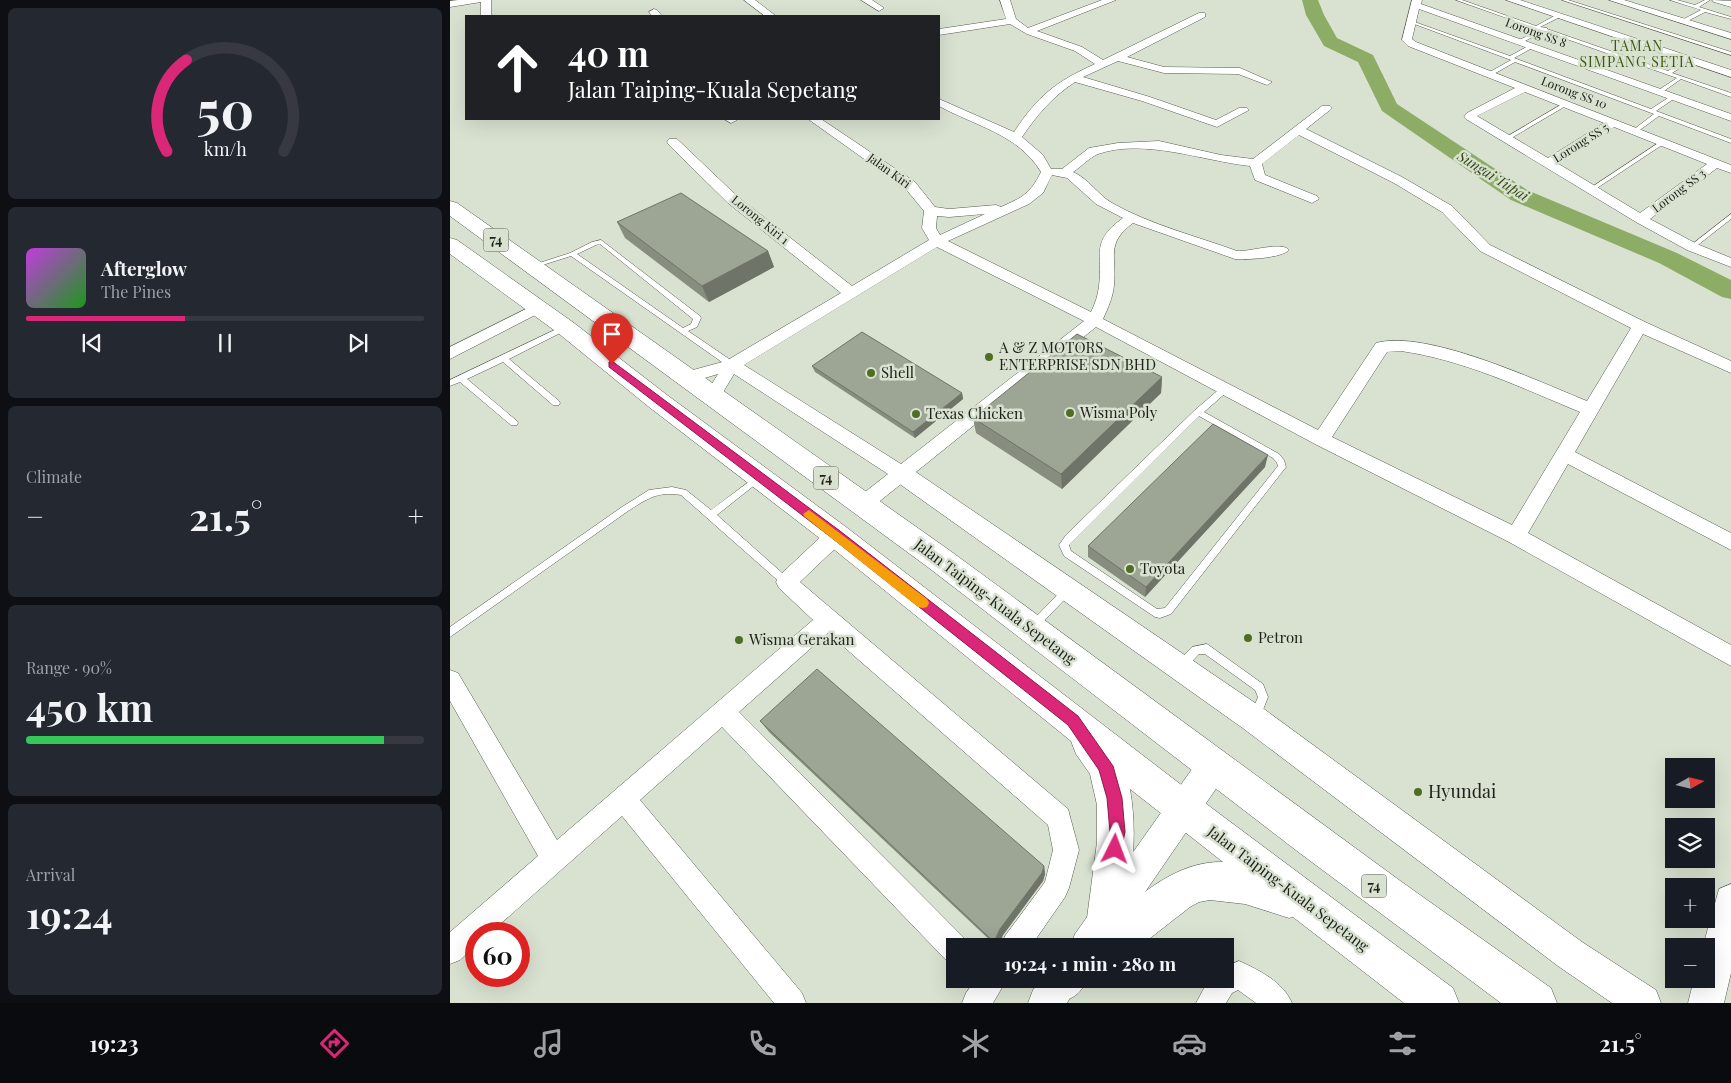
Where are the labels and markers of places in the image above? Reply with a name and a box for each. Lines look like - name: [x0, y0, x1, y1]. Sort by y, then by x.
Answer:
- pin: [591, 313, 633, 364]
- place label: A & Z MOTORS ENTERPRISE SDN BHD: [998, 337, 1156, 374]
- marker: A & Z MOTORS ENTERPRISE SDN BHD: [983, 351, 995, 363]
- place label: Shell: [881, 362, 914, 382]
- marker: Shell: [865, 367, 877, 379]
- place label: Wisma Poly: [1079, 402, 1158, 422]
- place label: Texas Chicken: [926, 403, 1023, 423]
- marker: Wisma Poly: [1064, 407, 1076, 419]
- marker: Texas Chicken: [910, 408, 922, 420]
- place label: Toyota: [1140, 558, 1186, 578]
- marker: Toyota: [1124, 563, 1136, 575]
- place label: Petron: [1258, 627, 1303, 647]
- place label: Wisma Gerakan: [748, 629, 855, 649]
- marker: Petron: [1242, 632, 1254, 644]
- marker: Wisma Gerakan: [733, 634, 745, 646]
- place label: Hyundai: [1428, 779, 1496, 803]
- marker: Hyundai: [1412, 786, 1424, 798]

